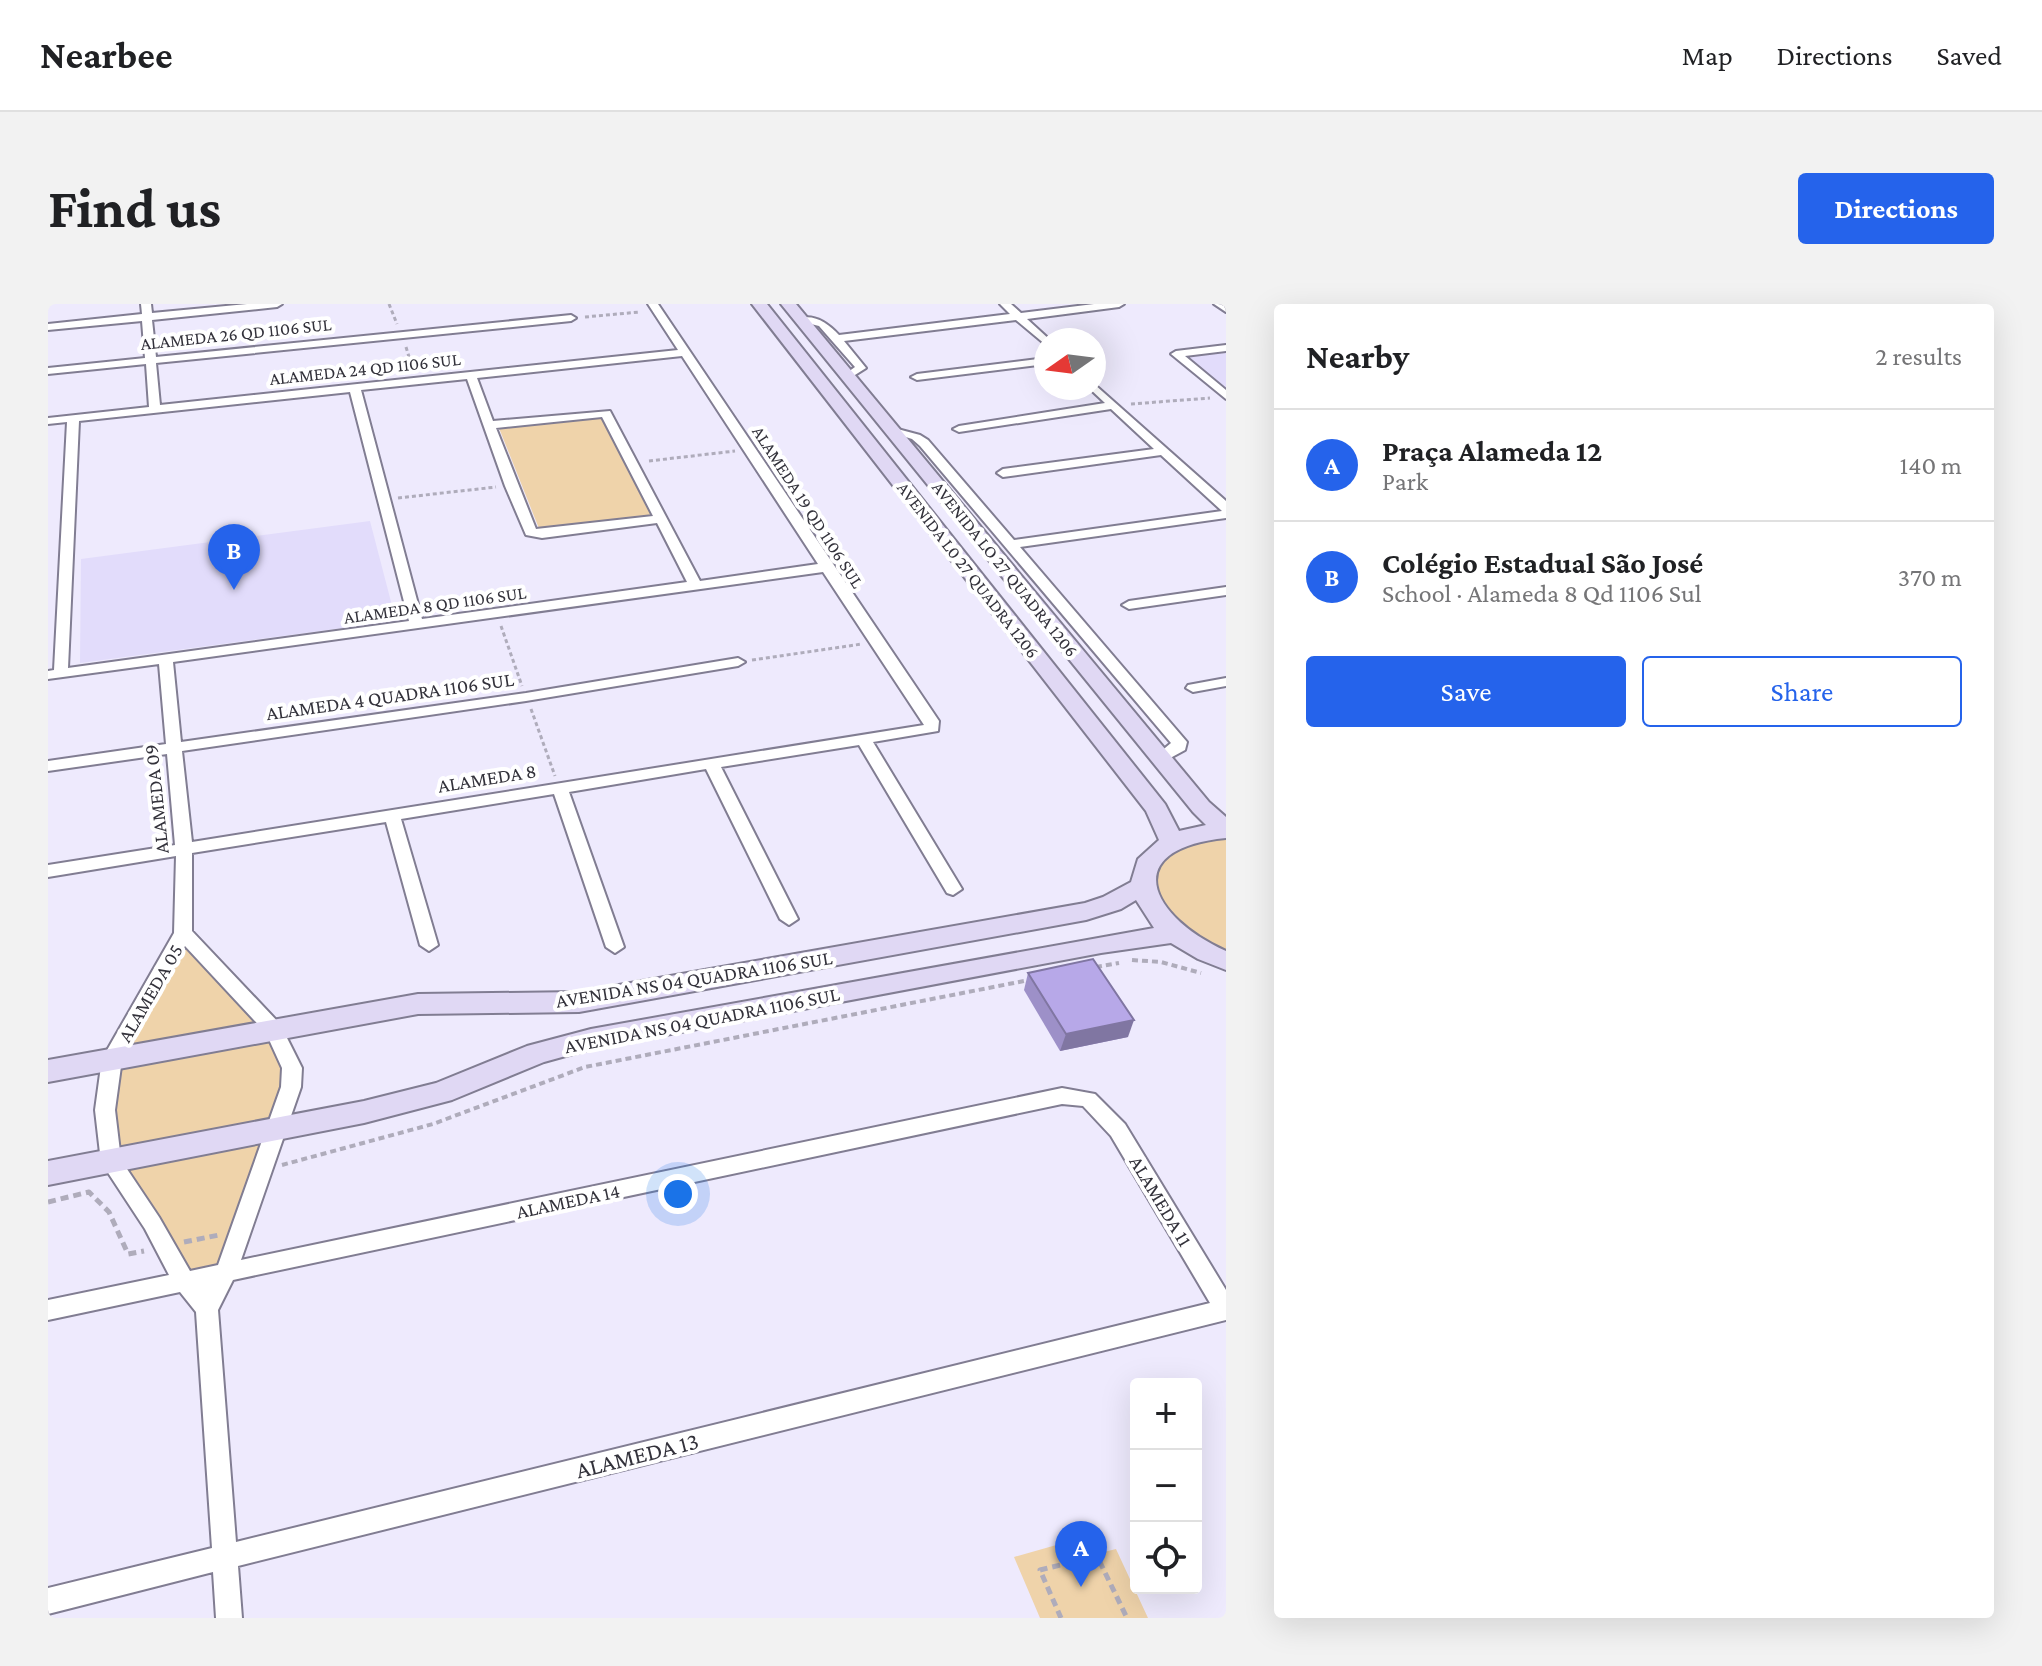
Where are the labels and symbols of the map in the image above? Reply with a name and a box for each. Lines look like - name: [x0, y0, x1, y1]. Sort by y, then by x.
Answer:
- street label: ALAMEDA 26 QD 1106 SUL: [140, 314, 332, 354]
- north arrow: [1034, 328, 1106, 400]
- street label: ALAMEDA 24 QD 1106 SUL: [269, 349, 462, 389]
- street label: ALAMEDA 19 QD 1106 SUL: [748, 422, 868, 592]
- street label: AVENIDA LO 27 QUADRA 1206: [928, 477, 1082, 661]
- street label: AVENIDA L0 27 QUADRA 1206: [893, 478, 1043, 662]
- pin: B: [208, 524, 260, 590]
- street label: ALAMEDA 8 QD 1106 SUL: [343, 582, 527, 628]
- street label: ALAMEDA 4 QUADRA 1106 SUL: [265, 668, 515, 724]
- street label: ALAMEDA 09: [139, 743, 173, 855]
- street label: ALAMEDA 8: [436, 759, 538, 797]
- street label: ALAMEDA 05: [113, 940, 187, 1046]
- street label: AVENIDA NS 04 QUADRA 1106 SUL: [554, 946, 834, 1012]
- street label: AVENIDA NS 04 QUADRA 1106 SUL: [563, 983, 841, 1057]
- street label: ALAMEDA 11: [1125, 1152, 1197, 1250]
- your location: [658, 1174, 698, 1214]
- street label: ALAMEDA 14: [514, 1179, 622, 1223]
- street label: ALAMEDA 13: [573, 1427, 701, 1483]
- pin: A: [1055, 1521, 1107, 1587]

